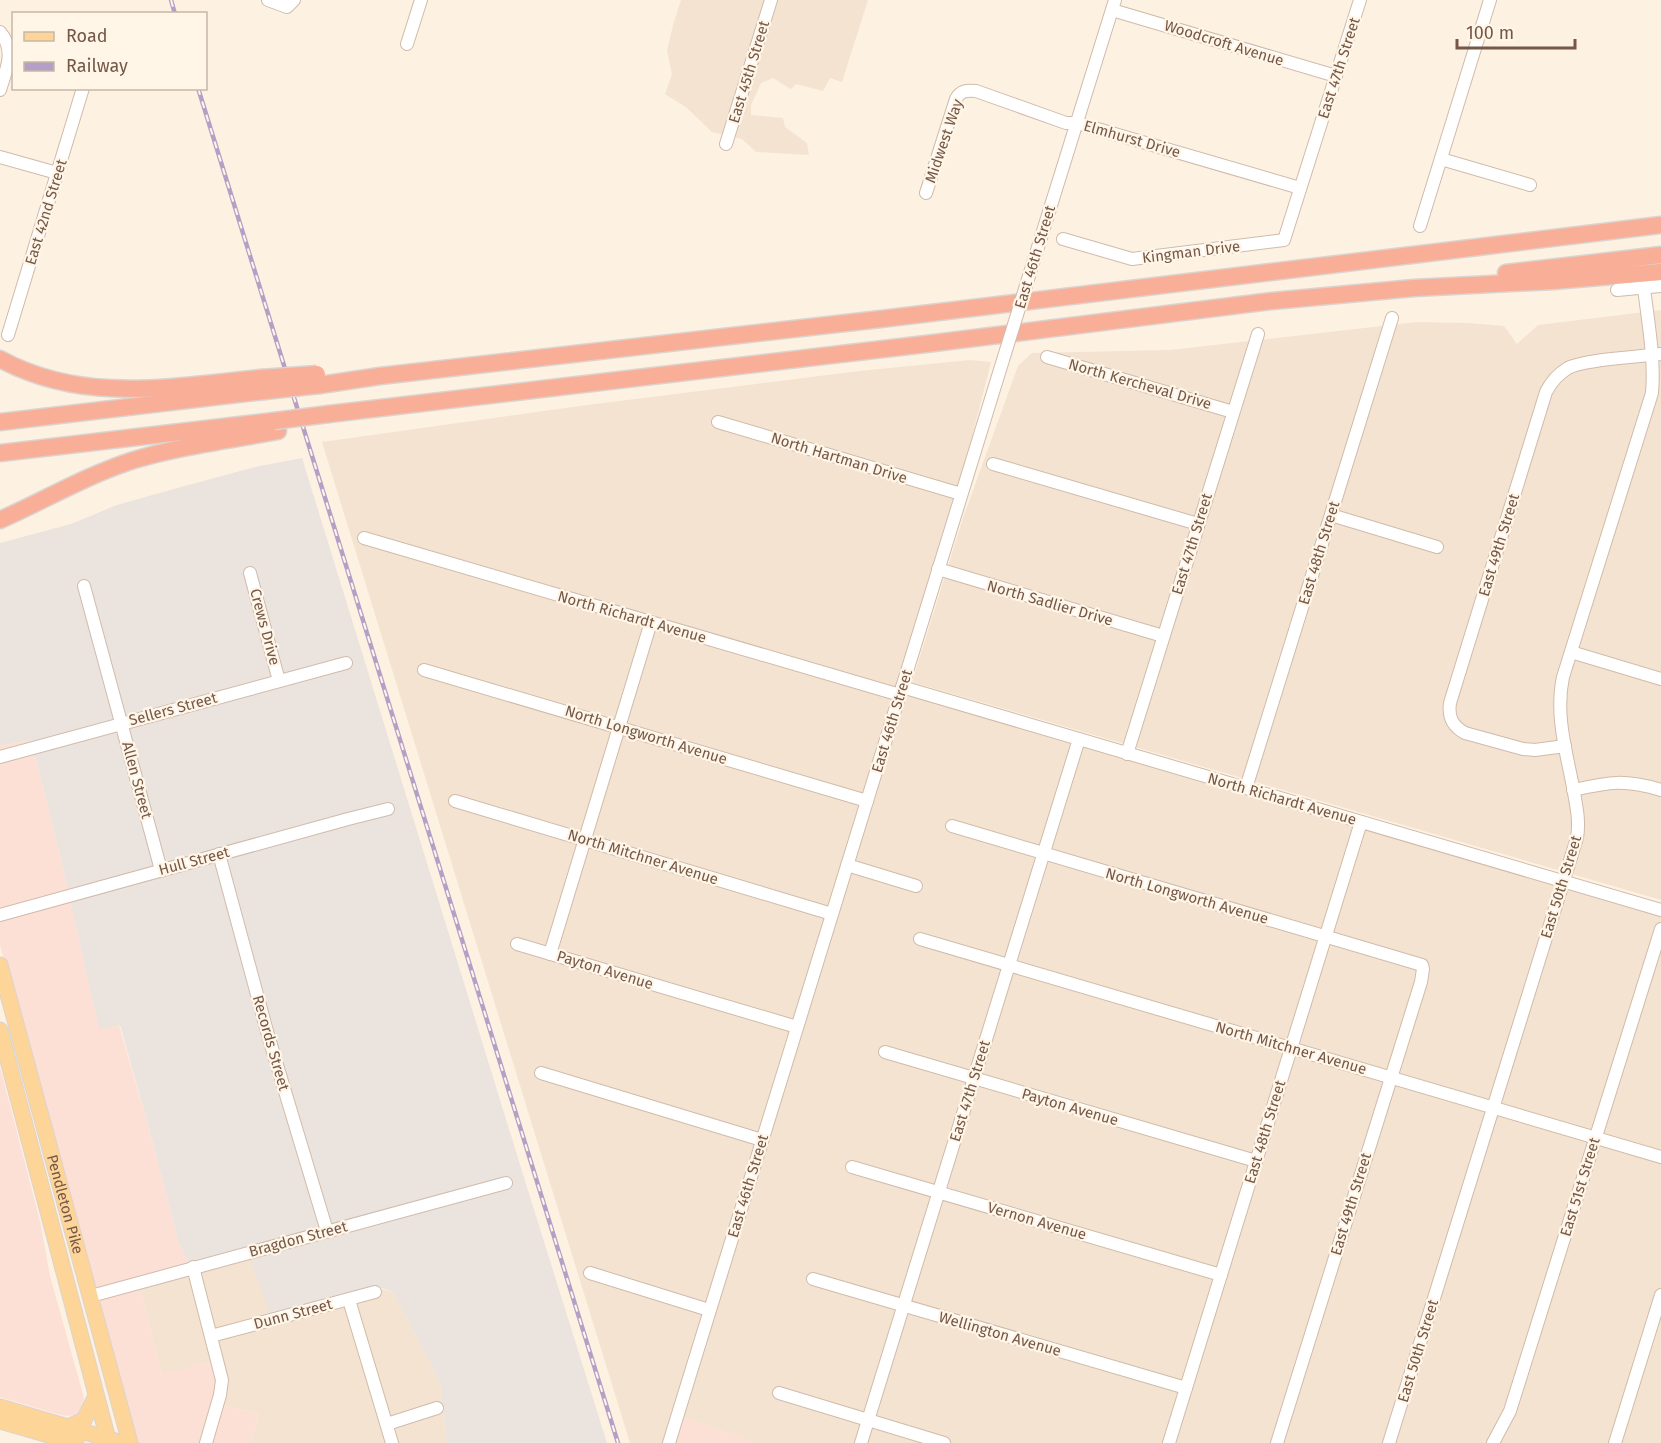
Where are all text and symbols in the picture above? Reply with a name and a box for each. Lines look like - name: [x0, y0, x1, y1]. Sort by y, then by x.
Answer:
- legend: [12, 12, 207, 90]
- scale bar: [1457, 12, 1576, 50]
- street label: East 47th Street: [1314, 15, 1364, 121]
- street label: Woodcroft Avenue: [1162, 16, 1286, 70]
- street label: East 45th Street: [725, 18, 773, 125]
- text: 100 m: [1466, 22, 1514, 44]
- text: Road: [66, 25, 108, 47]
- text: Railway: [66, 55, 128, 77]
- street label: Midwest Way: [921, 96, 967, 185]
- street label: Elmhurst Drive: [1082, 117, 1182, 161]
- street label: East 42nd Street: [21, 156, 71, 267]
- street label: East 46th Street: [1011, 203, 1059, 311]
- street label: Kingman Drive: [1141, 237, 1241, 267]
- street label: North Kercheval Drive: [1066, 355, 1214, 413]
- street label: North Hartman Drive: [769, 429, 909, 487]
- street label: East 47th Street: [1168, 490, 1216, 597]
- street label: East 49th Street: [1475, 491, 1523, 599]
- street label: East 48th Street: [1295, 498, 1343, 607]
- street label: North Sadlier Drive: [985, 576, 1115, 630]
- street label: Crews Drive: [246, 587, 284, 667]
- street label: North Richardt Avenue: [556, 587, 708, 647]
- street label: East 46th Street: [868, 667, 916, 775]
- street label: Sellers Street: [127, 688, 220, 729]
- street label: North Longworth Avenue: [563, 702, 729, 768]
- street label: Allen Street: [118, 740, 156, 821]
- street label: North Richardt Avenue: [1206, 769, 1358, 829]
- street label: North Mitchner Avenue: [566, 826, 720, 888]
- street label: East 50th Street: [1537, 833, 1585, 941]
- street label: Hull Street: [157, 843, 232, 879]
- street label: North Longworth Avenue: [1103, 864, 1271, 928]
- street label: Payton Avenue: [555, 947, 655, 993]
- street label: Records Street: [249, 993, 293, 1093]
- street label: North Mitchner Avenue: [1213, 1018, 1369, 1078]
- street label: East 47th Street: [946, 1037, 994, 1144]
- street label: East 48th Street: [1241, 1077, 1289, 1186]
- street label: Payton Avenue: [1020, 1085, 1120, 1129]
- street label: East 46th Street: [724, 1132, 772, 1240]
- street label: East 51st Street: [1556, 1135, 1604, 1239]
- street label: East 49th Street: [1327, 1150, 1375, 1258]
- street label: Pendleton Pike: [43, 1153, 87, 1256]
- street label: Vernon Avenue: [985, 1198, 1089, 1244]
- street label: Bragdon Street: [247, 1217, 350, 1261]
- street label: Dunn Street: [252, 1295, 335, 1333]
- street label: East 50th Street: [1394, 1297, 1442, 1405]
- street label: Wellington Avenue: [937, 1308, 1063, 1360]

